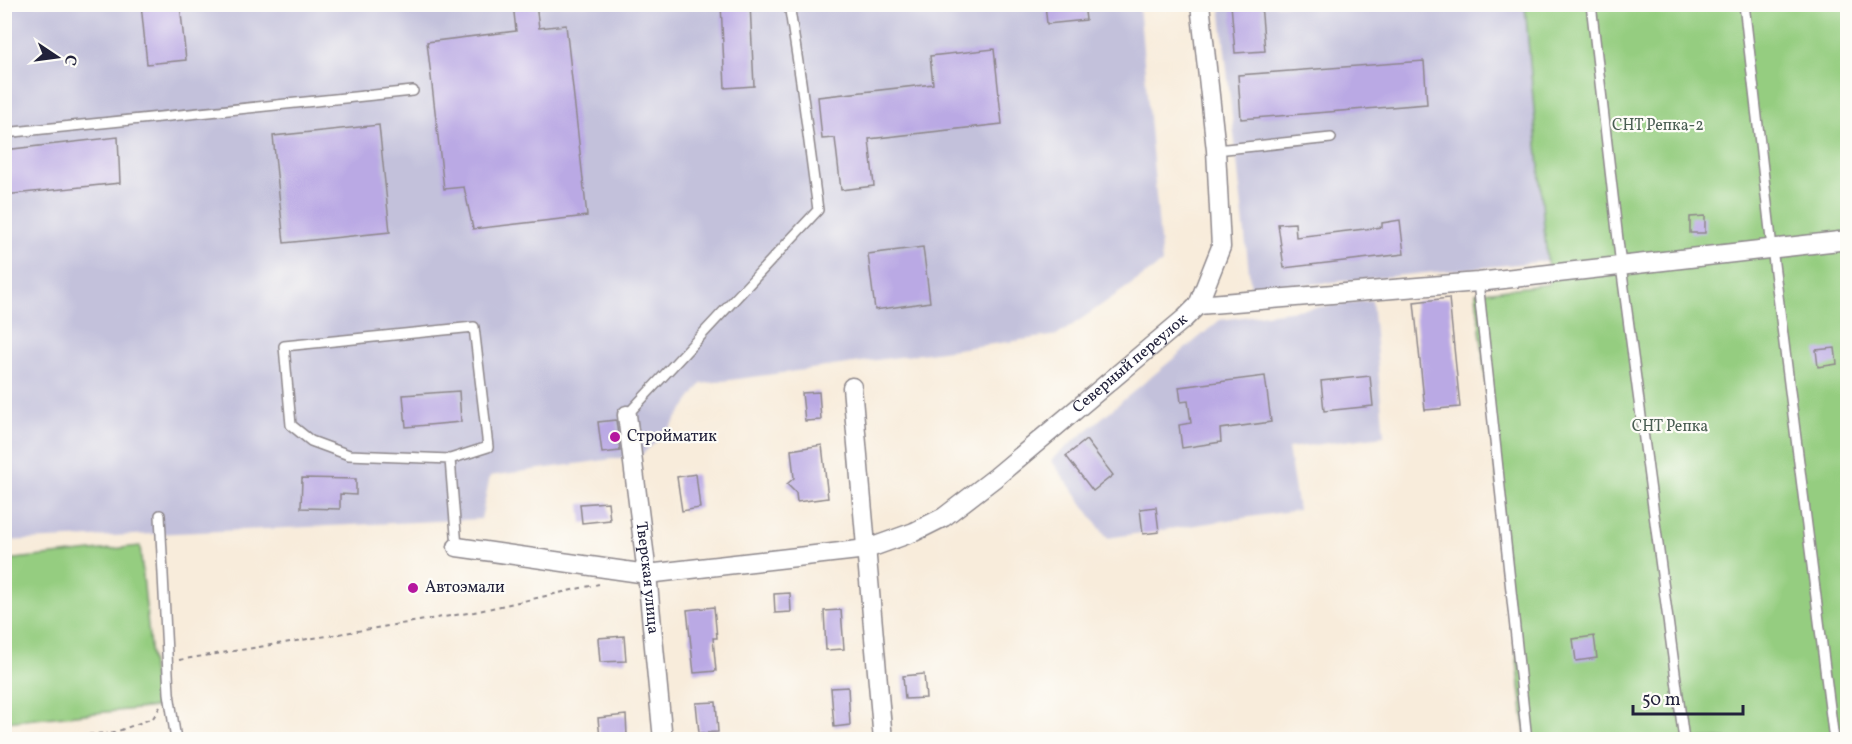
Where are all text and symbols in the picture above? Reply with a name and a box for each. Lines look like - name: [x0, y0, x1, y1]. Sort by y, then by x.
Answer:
- north arrow: [27, 27, 87, 87]
- text: С: [58, 52, 82, 67]
- park label: СНТ Репка-2: [1612, 115, 1704, 137]
- street label: Северный переулок: [1068, 309, 1193, 419]
- park label: СНТ Репка: [1632, 416, 1708, 438]
- place label: Стройматик: [627, 426, 717, 448]
- marker: Стройматик: [608, 430, 622, 444]
- street label: Тверская улица: [630, 520, 664, 635]
- place label: Автоэмали: [425, 577, 505, 599]
- marker: Автоэмали: [406, 581, 420, 595]
- scale bar: [1633, 678, 1742, 716]
- text: 50 m: [1642, 688, 1681, 713]

